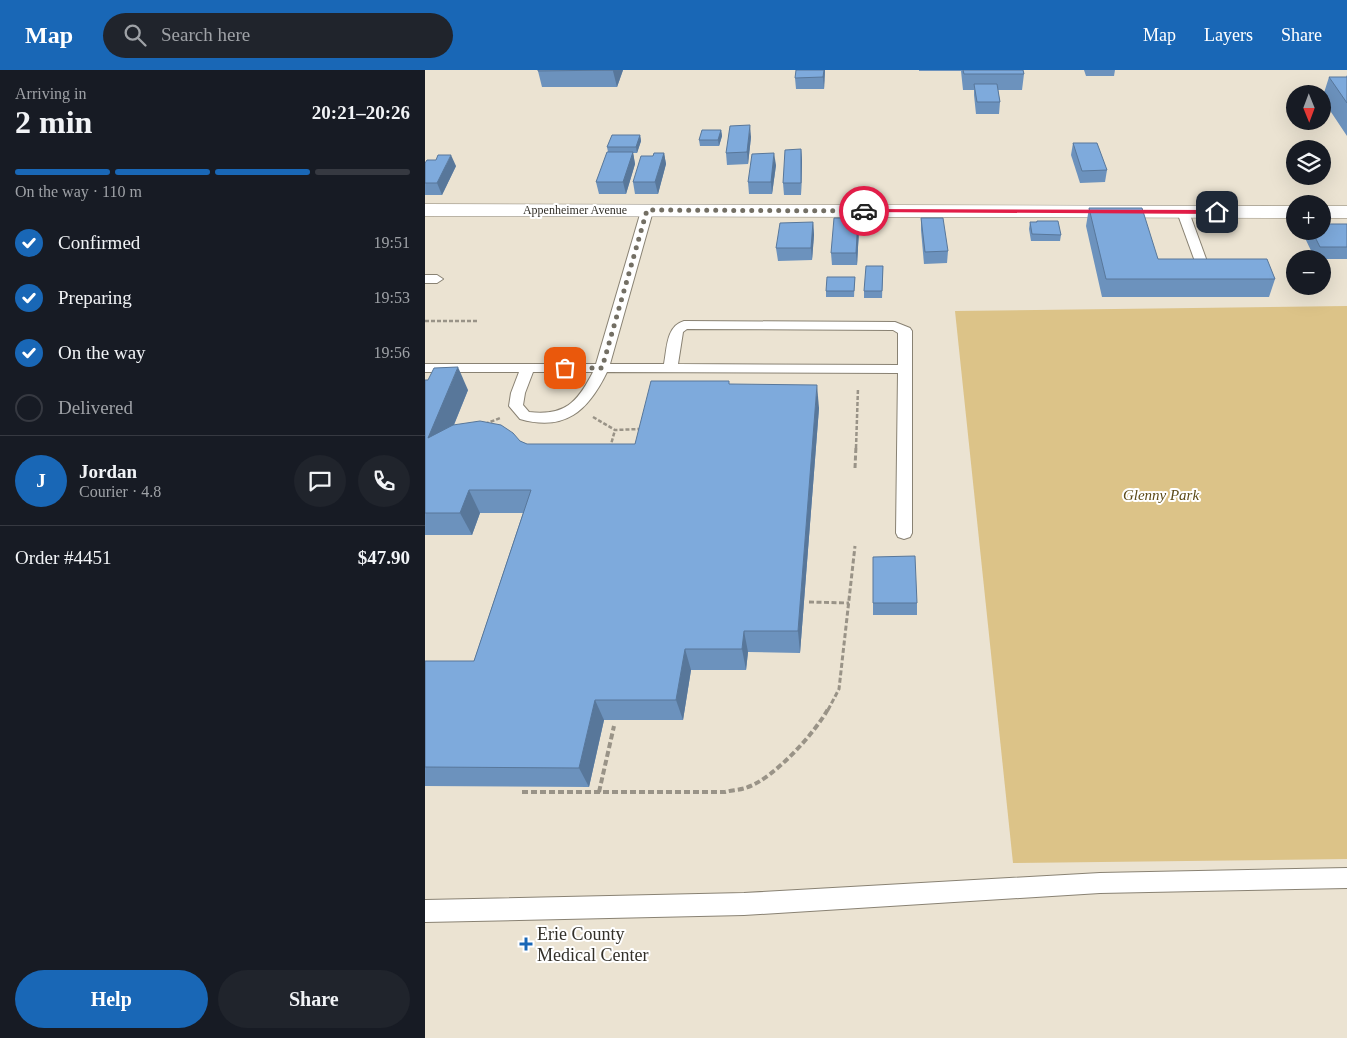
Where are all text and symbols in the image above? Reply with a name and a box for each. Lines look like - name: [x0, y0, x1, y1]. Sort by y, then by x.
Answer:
- search box: [103, 13, 453, 58]
- icon: search: [121, 21, 149, 49]
- text: Map: [25, 22, 73, 48]
- text: Search here: [161, 24, 250, 45]
- text: Map: [1143, 25, 1176, 45]
- text: Layers: [1204, 25, 1253, 45]
- text: Share: [1281, 25, 1322, 45]
- text: Arriving in: [15, 85, 87, 102]
- north arrow: [1286, 85, 1331, 130]
- map controls: [1286, 85, 1331, 295]
- text: 20:21–20:26: [312, 102, 410, 123]
- text: 2 min: [15, 104, 92, 140]
- button: layers: [1286, 140, 1331, 185]
- text: On the way · 110 m: [15, 183, 142, 200]
- courier: [839, 186, 889, 236]
- pin: [1196, 191, 1238, 233]
- button: +: [1286, 195, 1331, 240]
- icon: car: [850, 197, 878, 225]
- icon: home: [1203, 198, 1231, 226]
- street label: Appenheimer Avenue: [523, 203, 627, 217]
- icon: check: [15, 229, 43, 257]
- text: Confirmed: [58, 232, 140, 253]
- text: 19:51: [374, 234, 410, 251]
- button: −: [1286, 250, 1331, 295]
- icon: check: [15, 284, 43, 312]
- text: Preparing: [58, 287, 132, 308]
- text: 19:53: [374, 289, 410, 306]
- icon: check: [15, 339, 43, 367]
- text: On the way: [58, 342, 146, 363]
- text: 19:56: [374, 344, 410, 361]
- pin: [544, 347, 586, 389]
- icon: bag: [551, 354, 579, 382]
- text: Delivered: [58, 397, 133, 418]
- button: chat: [294, 455, 346, 507]
- button: phone: [358, 455, 410, 507]
- text: Jordan: [79, 461, 137, 482]
- text: J: [36, 470, 46, 491]
- text: Courier · 4.8: [79, 483, 161, 500]
- park label: Glenny Park: [1123, 487, 1199, 503]
- text: Order #4451: [15, 547, 112, 568]
- text: $47.90: [358, 547, 410, 568]
- place label: Erie County Medical Center: [537, 924, 648, 965]
- marker: Erie County Medical Center: [519, 937, 533, 951]
- button: Help: [15, 970, 208, 1028]
- button: Share: [218, 970, 410, 1028]

